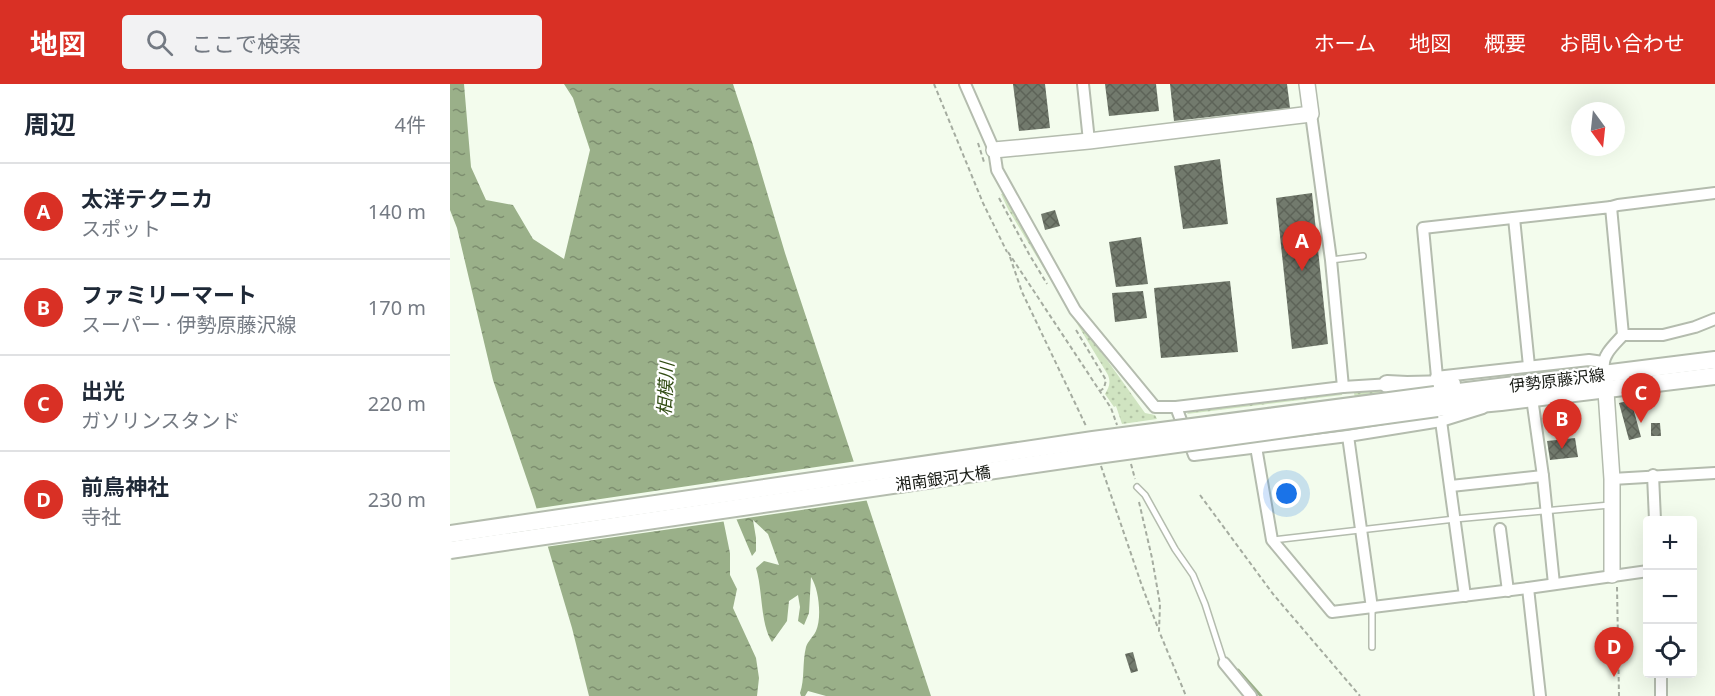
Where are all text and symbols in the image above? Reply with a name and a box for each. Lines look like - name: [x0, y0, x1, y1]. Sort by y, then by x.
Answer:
- search box: [122, 15, 542, 69]
- text: 地図: [30, 24, 86, 62]
- icon: search: [143, 26, 176, 59]
- text: ここで検索: [191, 28, 301, 58]
- text: ホーム: [1314, 29, 1376, 57]
- text: 地図: [1409, 29, 1451, 57]
- text: 概要: [1484, 29, 1526, 57]
- text: お問い合わせ: [1559, 29, 1685, 57]
- north arrow: [1571, 102, 1625, 156]
- text: 周辺: [24, 106, 76, 142]
- text: 4件: [395, 111, 426, 138]
- text: 太洋テクニカ: [81, 183, 213, 213]
- text: A: [37, 198, 50, 225]
- text: 140 m: [368, 198, 426, 225]
- text: スポット: [81, 215, 161, 242]
- pin: A: [1282, 222, 1322, 271]
- text: ファミリーマート: [81, 279, 257, 309]
- text: B: [37, 294, 50, 321]
- text: 170 m: [368, 294, 426, 321]
- text: スーパー · 伊勢原藤沢線: [81, 311, 297, 338]
- water label: 相模川: [652, 359, 679, 417]
- street label: 伊勢原藤沢線: [1508, 363, 1606, 397]
- pin: C: [1622, 374, 1660, 423]
- text: 出光: [81, 375, 125, 405]
- text: C: [37, 390, 50, 417]
- text: 220 m: [368, 390, 426, 417]
- pin: B: [1542, 400, 1582, 449]
- text: ガソリンスタンド: [81, 407, 241, 434]
- street label: 湘南銀河大橋: [894, 460, 992, 496]
- text: 前鳥神社: [81, 471, 169, 501]
- your location: [1272, 479, 1301, 508]
- text: D: [36, 486, 51, 513]
- text: 230 m: [368, 486, 426, 513]
- text: 寺社: [81, 503, 121, 530]
- map controls: [1643, 516, 1697, 678]
- button: +: [1643, 516, 1697, 570]
- button: −: [1643, 570, 1697, 624]
- button: locate: [1643, 624, 1697, 678]
- pin: D: [1594, 628, 1634, 677]

